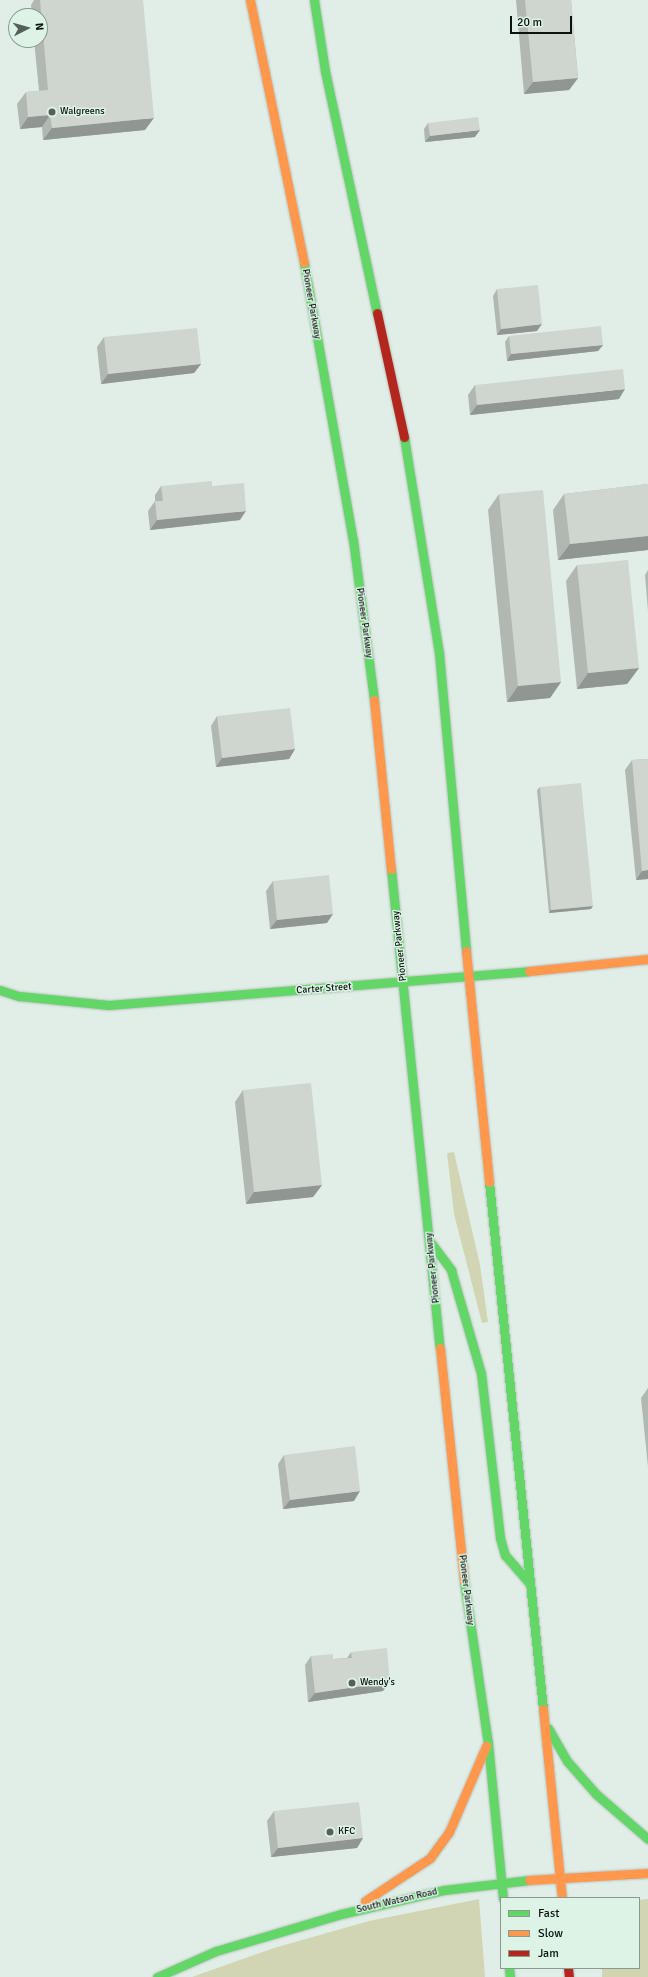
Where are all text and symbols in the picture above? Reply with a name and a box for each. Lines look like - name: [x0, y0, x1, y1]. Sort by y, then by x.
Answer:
- north arrow: [8, 8, 48, 48]
- scale bar: [512, 8, 574, 34]
- text: 20 m: [517, 15, 542, 30]
- text: N: [33, 22, 46, 31]
- place label: Walgreens: [60, 106, 105, 118]
- marker: Walgreens: [47, 107, 57, 117]
- street label: Pioneer Parkway: [299, 268, 323, 340]
- street label: Pioneer Parkway: [353, 587, 375, 659]
- street label: Pioneer Parkway: [390, 910, 410, 982]
- street label: Carter Street: [296, 981, 352, 997]
- street label: Pioneer Parkway: [423, 1232, 443, 1304]
- street label: Pioneer Parkway: [456, 1554, 476, 1626]
- place label: Wendy's: [360, 1677, 395, 1689]
- marker: Wendy's: [347, 1678, 357, 1688]
- place label: KFC: [338, 1826, 355, 1838]
- marker: KFC: [325, 1827, 335, 1837]
- street label: South Watson Road: [355, 1886, 439, 1916]
- legend: [500, 1897, 640, 1969]
- text: Fast: [538, 1906, 559, 1921]
- text: Slow: [538, 1926, 563, 1941]
- text: Jam: [538, 1946, 559, 1961]

